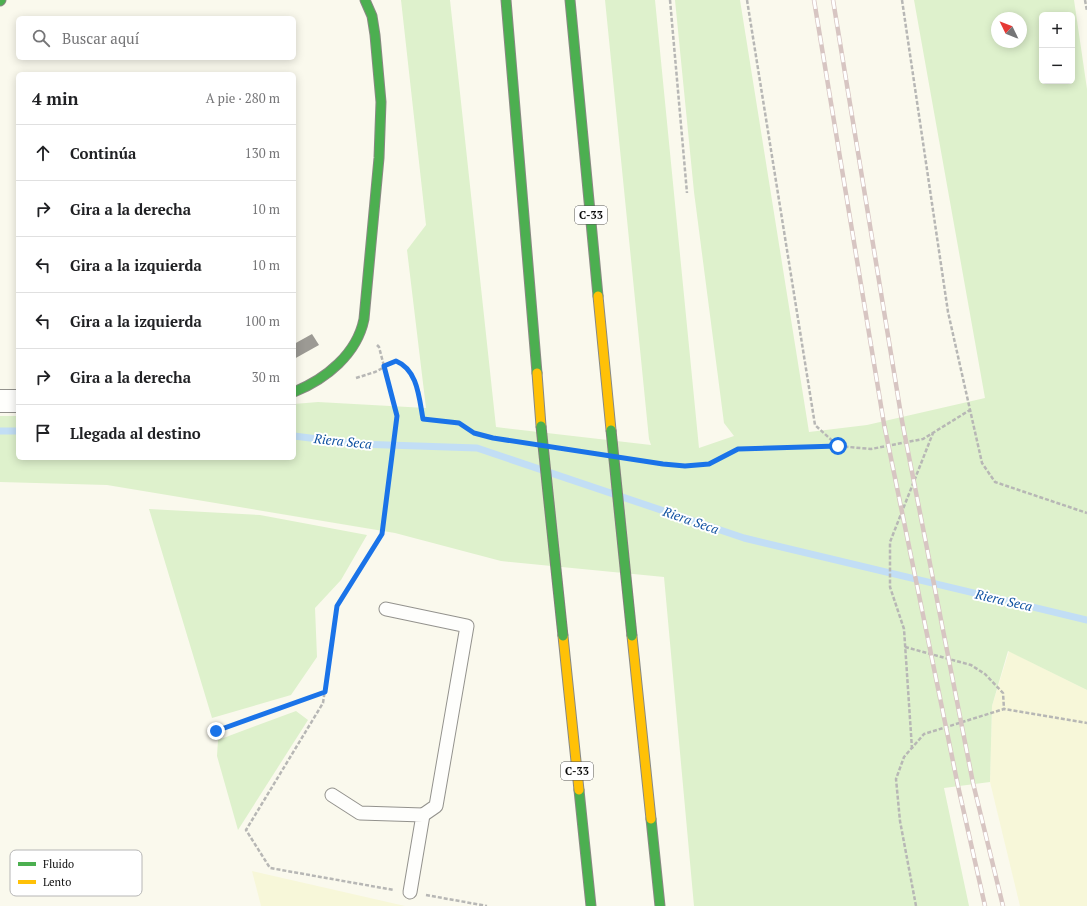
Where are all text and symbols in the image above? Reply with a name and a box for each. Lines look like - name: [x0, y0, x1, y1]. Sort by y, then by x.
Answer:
- north arrow: [991, 12, 1027, 48]
- map controls: [1039, 12, 1075, 84]
- button: +: [1039, 12, 1075, 48]
- search box: [16, 16, 296, 60]
- icon: search: [30, 27, 52, 49]
- text: Buscar aquí: [62, 28, 139, 48]
- button: −: [1039, 48, 1075, 84]
- text: 4 min: [32, 87, 79, 110]
- text: A pie · 280 m: [206, 89, 280, 107]
- icon: ahead: [32, 142, 54, 164]
- text: Continúa: [70, 143, 136, 163]
- text: 130 m: [245, 144, 280, 162]
- icon: right: [32, 198, 54, 220]
- text: Gira a la derecha: [70, 199, 191, 219]
- text: 10 m: [252, 200, 280, 218]
- road number: C-33: [575, 206, 607, 224]
- icon: left: [32, 254, 54, 276]
- text: Gira a la izquierda: [70, 255, 202, 275]
- text: 10 m: [252, 256, 280, 274]
- icon: left: [32, 310, 54, 332]
- text: Gira a la izquierda: [70, 311, 202, 331]
- text: 100 m: [245, 312, 280, 330]
- icon: right: [32, 366, 54, 388]
- text: Gira a la derecha: [70, 367, 191, 387]
- text: 30 m: [252, 368, 280, 386]
- icon: arrive: [32, 422, 54, 444]
- text: Llegada al destino: [70, 423, 201, 443]
- water label: Riera Seca: [312, 429, 373, 453]
- route start: [829, 437, 847, 455]
- water label: Riera Seca: [660, 502, 721, 538]
- water label: Riera Seca: [973, 584, 1034, 615]
- route end: [207, 722, 225, 740]
- road number: C-33: [561, 762, 593, 780]
- legend: [10, 850, 142, 896]
- text: Fluido: [43, 857, 74, 871]
- text: Lento: [43, 875, 71, 889]

